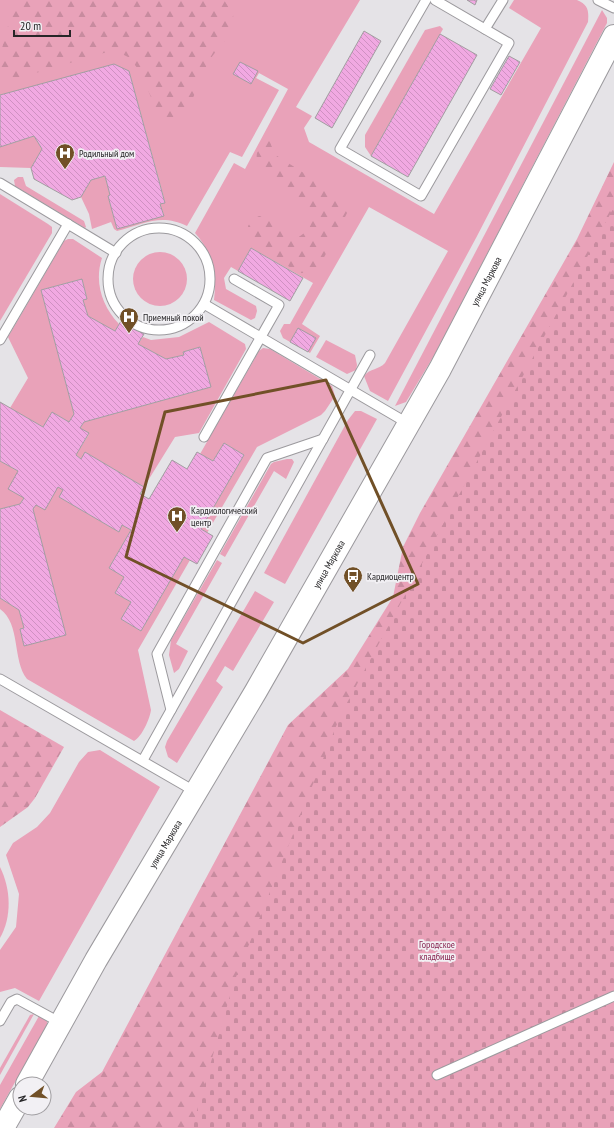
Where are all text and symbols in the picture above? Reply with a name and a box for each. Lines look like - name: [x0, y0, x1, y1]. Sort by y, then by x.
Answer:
- scale bar: [14, 12, 70, 38]
- text: 20 m: [20, 18, 41, 33]
- hospital icon: Родильный дом: [54, 142, 76, 170]
- place label: Родильный дом: [79, 147, 134, 160]
- street label: улица Маркова: [468, 254, 504, 308]
- hospital icon: Приемный покой: [118, 306, 140, 334]
- place label: Приемный покой: [143, 311, 204, 324]
- place label: Кардиологический центр: [191, 504, 257, 529]
- hospital icon: Кардиологический центр: [166, 505, 188, 533]
- street label: улица Маркова: [310, 538, 347, 591]
- bus stop icon: Кардиоцентр: [342, 565, 364, 593]
- place label: Кардиоцентр: [367, 570, 414, 583]
- street label: улица Маркова: [146, 818, 184, 870]
- park label: Городское кладбище: [419, 938, 455, 963]
- north arrow: [12, 1076, 52, 1116]
- text: N: [15, 1094, 30, 1104]

